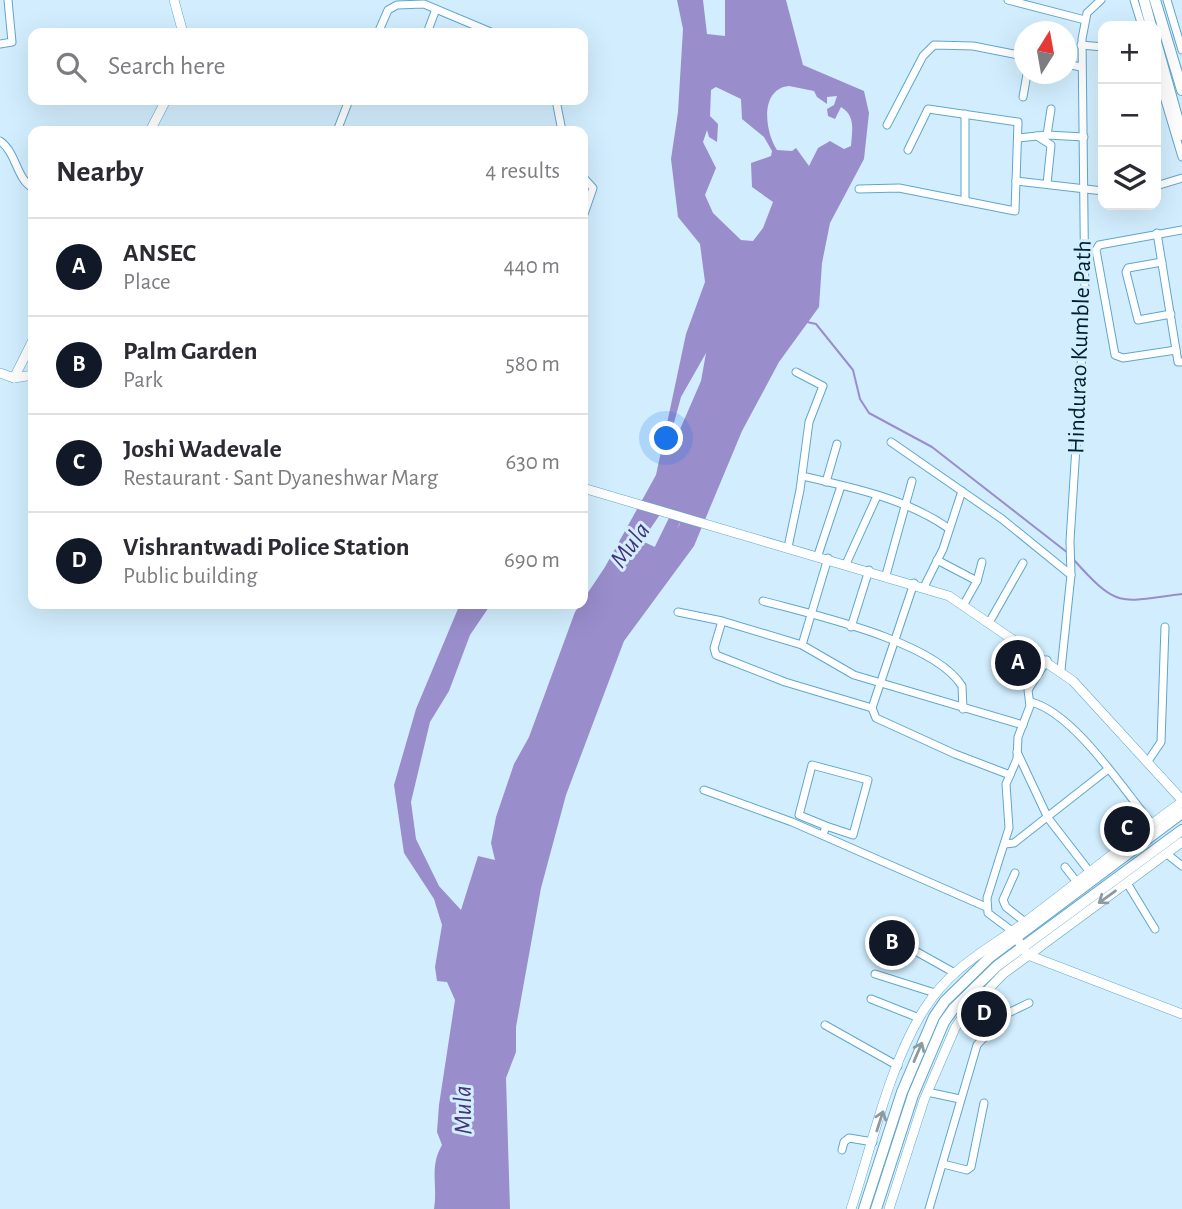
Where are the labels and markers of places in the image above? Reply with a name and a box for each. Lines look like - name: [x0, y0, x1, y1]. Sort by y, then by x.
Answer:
- pin: A: [995, 637, 1041, 689]
- pin: C: [1104, 803, 1150, 855]
- pin: B: [869, 917, 915, 969]
- pin: D: [961, 988, 1007, 1040]

